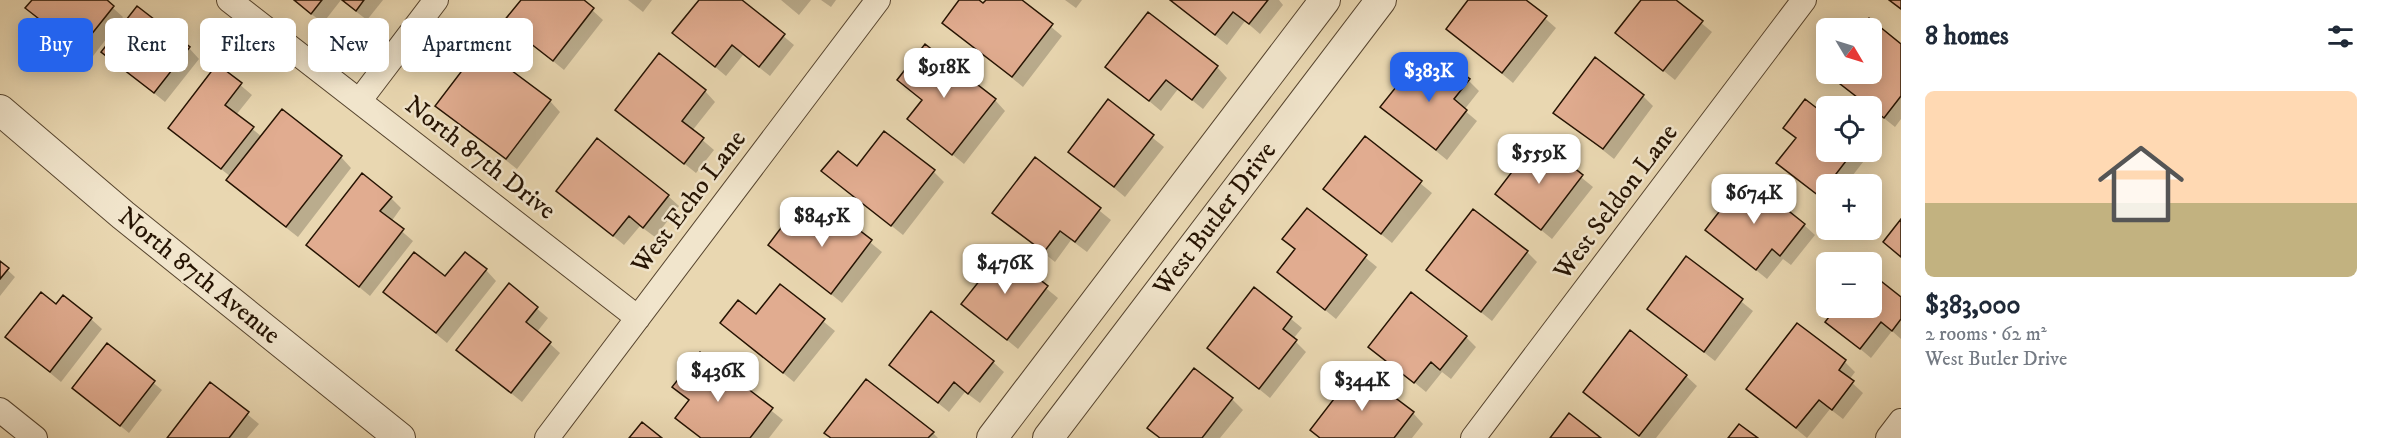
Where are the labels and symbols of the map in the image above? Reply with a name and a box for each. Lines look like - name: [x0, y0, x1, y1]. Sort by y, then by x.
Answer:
- north arrow: [1816, 18, 1882, 84]
- pin: $918K: [902, 48, 986, 99]
- pin: $383K: [1387, 52, 1471, 103]
- street label: North 87th Drive: [398, 89, 562, 227]
- street label: West Seldon Lane: [1546, 117, 1685, 287]
- street label: West Echo Lane: [624, 124, 754, 281]
- pin: $559K: [1497, 134, 1581, 185]
- street label: West Butler Drive: [1146, 135, 1284, 304]
- pin: $674K: [1712, 174, 1796, 225]
- pin: $845K: [780, 197, 864, 248]
- street label: North 87th Avenue: [111, 200, 287, 352]
- pin: $476K: [963, 244, 1047, 295]
- pin: $436K: [676, 352, 760, 403]
- pin: $344K: [1320, 361, 1404, 412]

